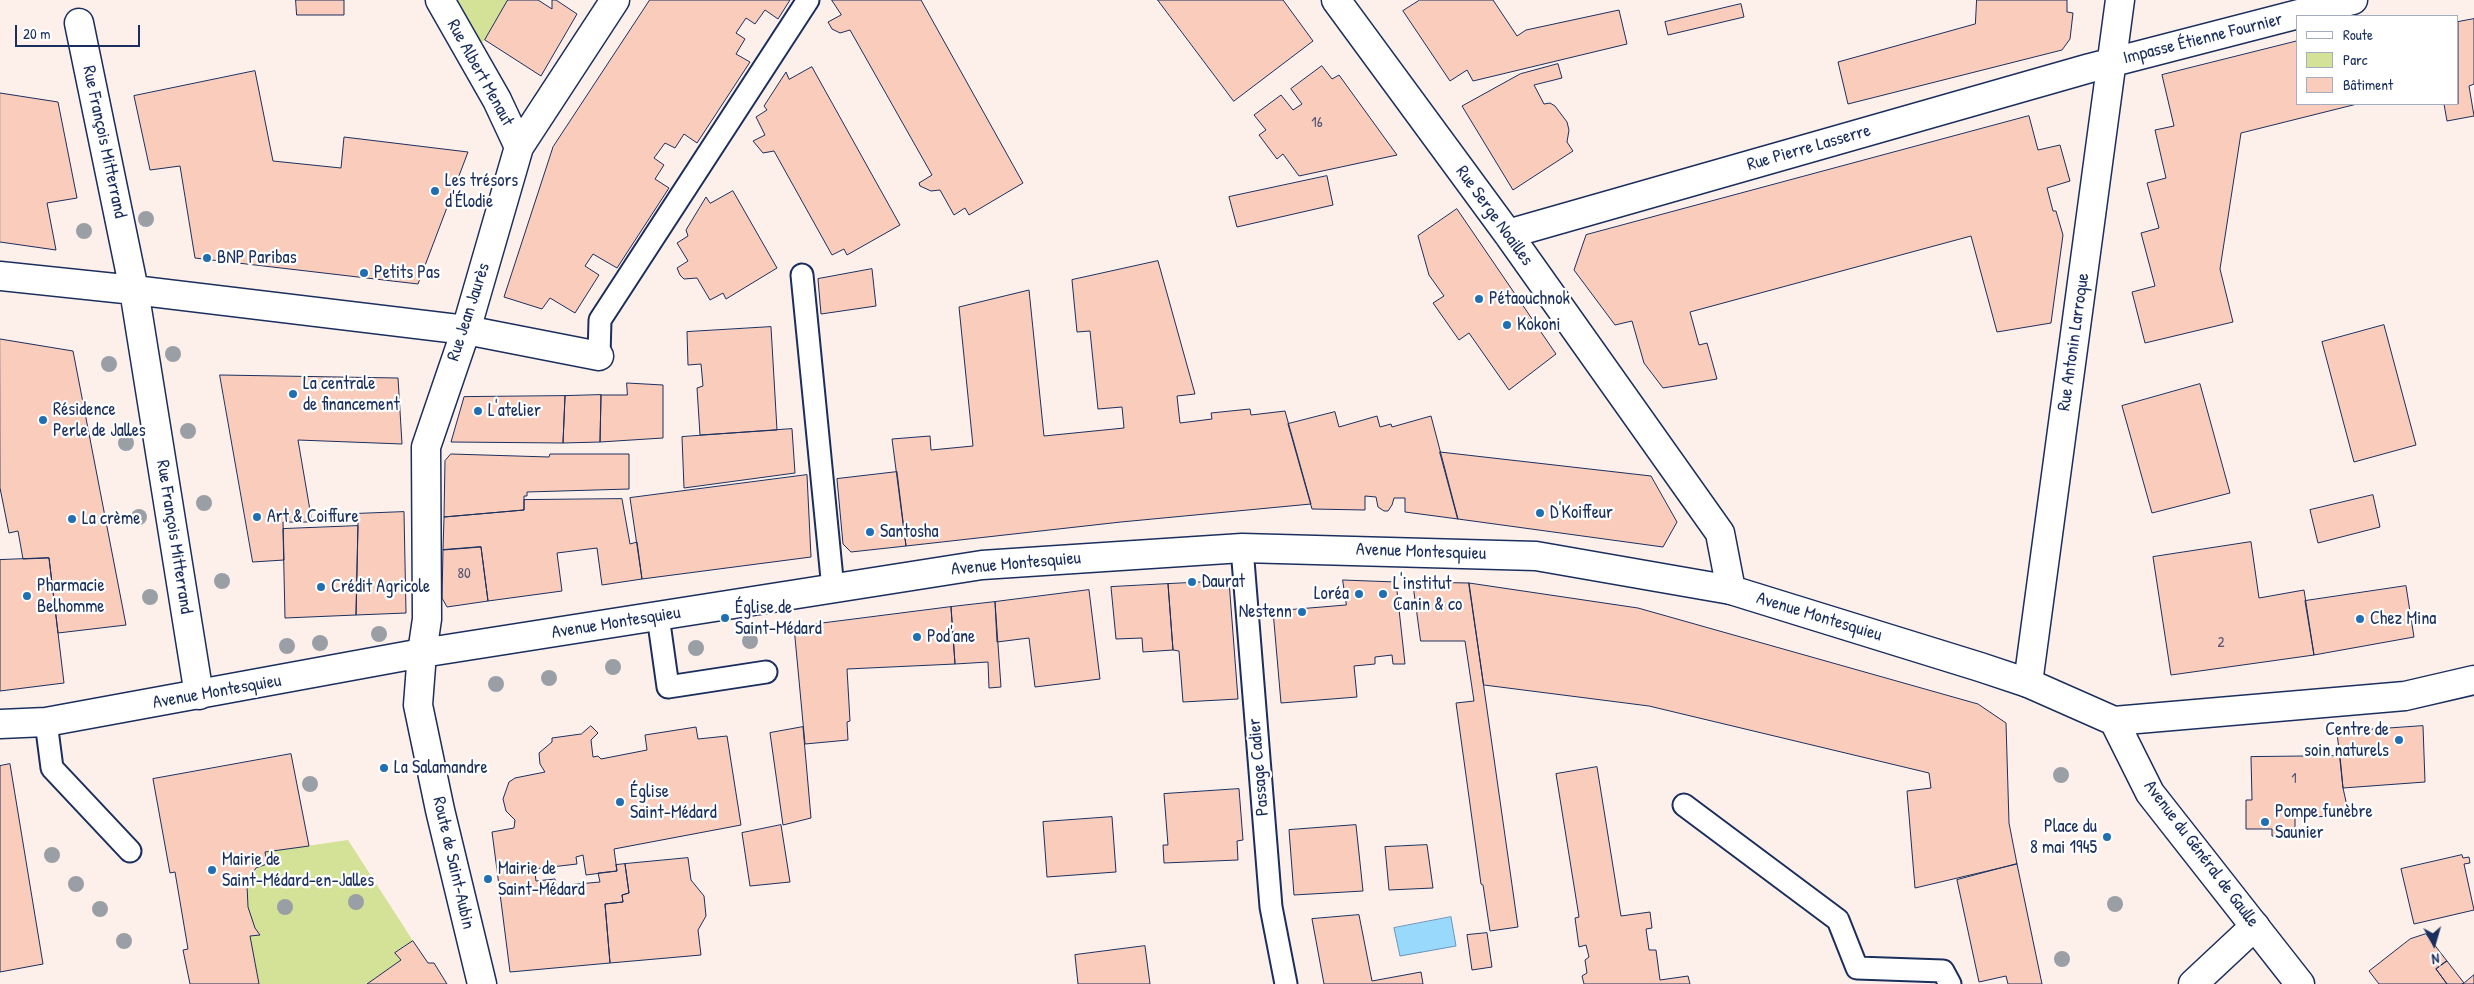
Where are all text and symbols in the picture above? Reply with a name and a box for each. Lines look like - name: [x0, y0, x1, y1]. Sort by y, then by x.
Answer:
- street label: Impasse Étienne Fournier: [2121, 9, 2285, 69]
- scale bar: [18, 15, 142, 47]
- legend: [2296, 15, 2459, 105]
- street label: Rue Albert Menaut: [442, 16, 518, 130]
- text: 20 m: [23, 23, 50, 44]
- text: Route: [2343, 24, 2373, 45]
- text: Parc: [2343, 49, 2368, 70]
- street label: Rue François Mitterrand: [77, 64, 131, 220]
- text: Bâtiment: [2343, 74, 2393, 95]
- house number: 16: [1311, 114, 1323, 132]
- street label: Rue Pierre Lasserre: [1745, 120, 1873, 176]
- street label: Rue Serge Noailles: [1451, 162, 1537, 270]
- place label: Les trésors d'Élodie: [445, 170, 518, 212]
- marker: Les trésors d'Élodie: [429, 185, 441, 197]
- place label: BNP Paribas: [217, 247, 297, 269]
- marker: BNP Paribas: [201, 252, 213, 264]
- street label: Rue Jean Jaurès: [443, 260, 495, 364]
- place label: Petits Pas: [374, 262, 440, 284]
- marker: Petits Pas: [358, 267, 370, 279]
- street label: Rue Antonin Larroque: [2054, 272, 2094, 412]
- place label: Pétaouchnok: [1489, 288, 1570, 310]
- marker: Pétaouchnok: [1473, 293, 1485, 305]
- place label: Kokoni: [1517, 314, 1561, 336]
- marker: Kokoni: [1501, 319, 1513, 331]
- place label: La centrale de financement: [303, 373, 400, 416]
- marker: La centrale de financement: [287, 388, 299, 400]
- place label: Résidence Perle de Jalles: [53, 399, 146, 442]
- place label: L'atelier: [488, 400, 541, 422]
- marker: L'atelier: [472, 405, 484, 417]
- marker: Résidence Perle de Jalles: [37, 414, 49, 426]
- street label: Rue François Mitterrand: [151, 459, 197, 615]
- place label: D'Koiffeur: [1550, 502, 1613, 524]
- place label: Art & Coiffure: [267, 506, 359, 528]
- marker: D'Koiffeur: [1534, 507, 1546, 519]
- place label: La crème: [82, 508, 140, 530]
- marker: Art & Coiffure: [251, 511, 263, 523]
- marker: La crème: [66, 513, 78, 525]
- place label: Santosha: [880, 521, 938, 543]
- marker: Santosha: [864, 526, 876, 538]
- street label: Avenue Montesquieu: [1356, 539, 1486, 565]
- street label: Avenue Montesquieu: [950, 548, 1082, 580]
- house number: 80: [457, 565, 471, 583]
- place label: Daurat: [1202, 571, 1245, 593]
- place label: L'institut Canin & co: [1393, 573, 1462, 616]
- place label: Pharmacie Belhomme: [37, 575, 105, 618]
- place label: Crédit Agricole: [331, 576, 430, 598]
- marker: Daurat: [1186, 576, 1198, 588]
- marker: Crédit Agricole: [315, 581, 327, 593]
- place label: Loréa: [1314, 583, 1349, 605]
- marker: Loréa: [1353, 588, 1365, 600]
- marker: L'institut Canin & co: [1377, 588, 1389, 600]
- street label: Avenue Montesquieu: [1754, 588, 1884, 646]
- marker: Pharmacie Belhomme: [21, 590, 33, 602]
- place label: Église de Saint-Médard: [735, 597, 822, 640]
- place label: Nestenn: [1239, 601, 1292, 623]
- street label: Avenue Montesquieu: [550, 602, 682, 644]
- marker: Nestenn: [1296, 606, 1308, 618]
- place label: Chez Mina: [2370, 608, 2436, 630]
- marker: Église de Saint-Médard: [719, 612, 731, 624]
- marker: Chez Mina: [2354, 613, 2366, 625]
- place label: Pod'ane: [927, 626, 975, 648]
- marker: Pod'ane: [911, 631, 923, 643]
- house number: 2: [2217, 634, 2225, 652]
- street label: Avenue Montesquieu: [151, 670, 283, 714]
- street label: Passage Cadier: [1244, 717, 1274, 817]
- place label: Centre de soin naturels: [2304, 719, 2389, 762]
- marker: Centre de soin naturels: [2393, 734, 2405, 746]
- place label: La Salamandre: [394, 757, 488, 779]
- marker: La Salamandre: [378, 762, 390, 774]
- house number: 1: [2291, 770, 2297, 788]
- street label: Avenue du Général de Gaulle: [2139, 776, 2263, 932]
- place label: Église Saint-Médard: [630, 781, 717, 824]
- street label: Route de Saint-Aubin: [427, 795, 479, 931]
- marker: Église Saint-Médard: [614, 796, 626, 808]
- place label: Pompe funèbre Saunier: [2275, 801, 2373, 844]
- place label: Place du 8 mai 1945: [2030, 816, 2097, 859]
- marker: Pompe funèbre Saunier: [2259, 816, 2271, 828]
- marker: Place du 8 mai 1945: [2101, 831, 2113, 843]
- place label: Mairie de Saint-Médard-en-Jalles: [222, 849, 374, 892]
- place label: Mairie de Saint-Médard: [498, 858, 585, 901]
- marker: Mairie de Saint-Médard-en-Jalles: [206, 864, 218, 876]
- marker: Mairie de Saint-Médard: [482, 873, 494, 885]
- north arrow: [2409, 919, 2459, 969]
- text: N: [2431, 950, 2440, 969]

